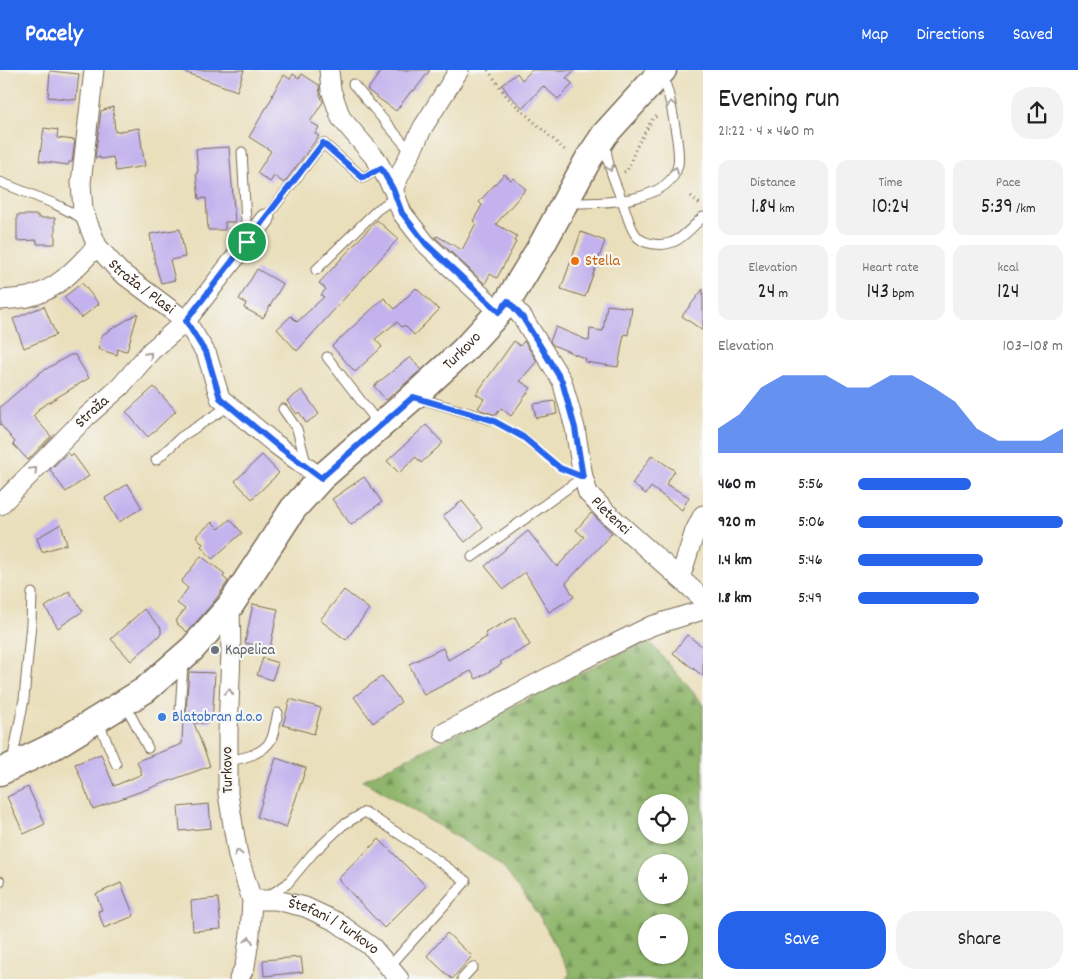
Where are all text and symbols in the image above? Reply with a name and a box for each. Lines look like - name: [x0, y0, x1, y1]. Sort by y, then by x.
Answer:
- text: Pacely: [25, 18, 83, 52]
- text: Map: [861, 23, 888, 48]
- text: Directions: [916, 23, 985, 48]
- text: Saved: [1013, 23, 1053, 48]
- text: Evening run: [718, 81, 840, 121]
- button: share: [1011, 87, 1063, 139]
- one-way arrow: [666, 99, 676, 108]
- text: 21:22 · 4 × 460 m: [718, 120, 814, 143]
- one-way arrow: [604, 163, 615, 172]
- one-way arrow: [669, 166, 679, 175]
- text: Distance: [750, 173, 796, 193]
- text: Time: [879, 173, 902, 193]
- text: Pace: [996, 173, 1021, 193]
- text: 1.84: [751, 193, 776, 223]
- text: 10:24: [872, 193, 909, 223]
- text: 5:39: [981, 193, 1013, 223]
- text: km: [776, 199, 795, 219]
- text: /km: [1013, 199, 1036, 219]
- pin: [226, 221, 268, 263]
- icon: arrive: [233, 228, 261, 256]
- place label: Stella: [585, 250, 621, 273]
- street label: Straža / Plasi: [102, 254, 180, 320]
- marker: Stella: [569, 255, 581, 267]
- text: Elevation: [748, 258, 797, 278]
- text: Heart rate: [862, 258, 919, 278]
- text: kcal: [998, 258, 1019, 278]
- text: 24: [757, 278, 775, 308]
- text: 143: [867, 278, 889, 308]
- text: 124: [997, 278, 1019, 308]
- text: m: [775, 284, 788, 304]
- text: bpm: [889, 284, 914, 304]
- street label: Turkovo: [438, 326, 487, 376]
- text: Elevation: [718, 335, 774, 358]
- text: 103–108 m: [1002, 335, 1063, 358]
- one-way arrow: [143, 351, 152, 360]
- street label: Straža: [70, 390, 115, 433]
- one-way arrow: [28, 466, 37, 475]
- text: 460 m: [718, 473, 756, 496]
- text: 5:56: [798, 473, 823, 496]
- street label: Pletenci: [585, 491, 636, 541]
- text: 920 m: [718, 511, 756, 534]
- text: 5:06: [798, 511, 825, 534]
- text: 1.4 km: [718, 549, 752, 572]
- text: 5:46: [798, 549, 823, 572]
- text: 1.8 km: [718, 587, 752, 610]
- text: 5:49: [798, 587, 822, 610]
- place label: Kapelica: [225, 639, 275, 662]
- marker: Kapelica: [209, 644, 221, 656]
- one-way arrow: [224, 688, 234, 696]
- place label: Blatobran d.o.o: [172, 706, 262, 729]
- marker: Blatobran d.o.o: [156, 711, 168, 723]
- street label: Turkovo: [216, 746, 240, 794]
- map controls: [638, 794, 688, 964]
- button: locate: [638, 794, 688, 844]
- one-way arrow: [233, 849, 244, 858]
- button: +: [638, 854, 688, 904]
- street label: Štefani / Turkovo: [286, 892, 385, 959]
- button: Save: [718, 911, 886, 969]
- button: Share: [896, 911, 1063, 969]
- button: −: [638, 914, 688, 964]
- one-way arrow: [243, 936, 253, 945]

